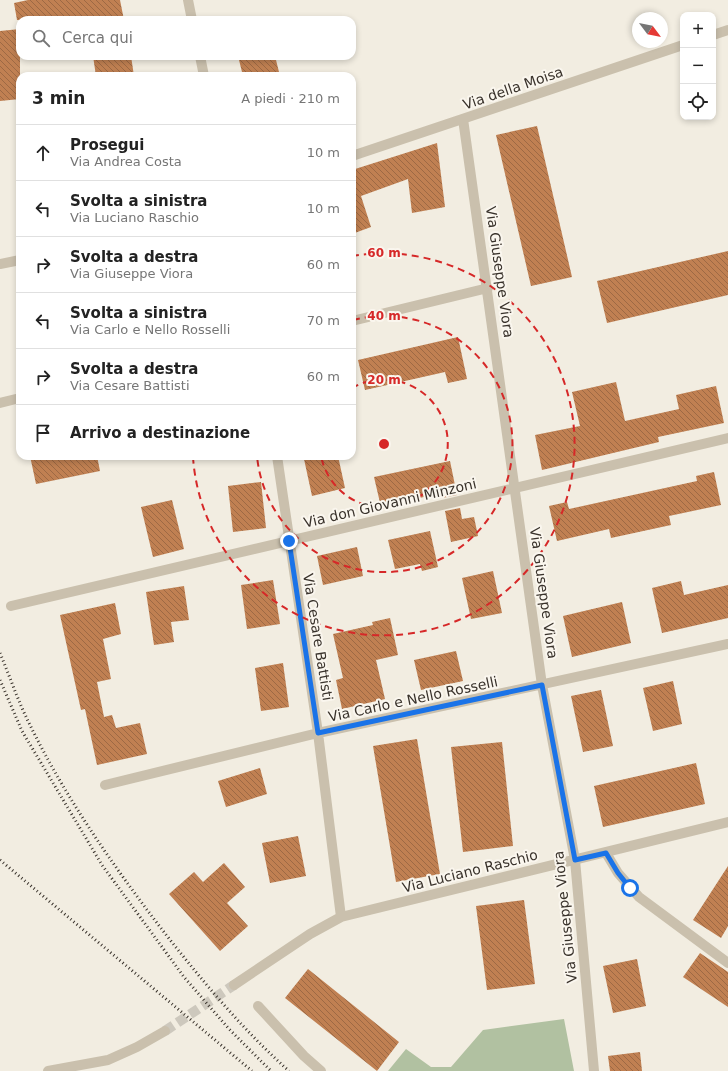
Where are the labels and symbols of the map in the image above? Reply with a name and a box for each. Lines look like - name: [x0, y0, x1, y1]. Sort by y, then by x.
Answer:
- north arrow: [632, 12, 668, 48]
- street label: Via della Moisa: [461, 63, 565, 113]
- street label: Via Giuseppe Viora: [483, 205, 517, 339]
- text: 60 m: [367, 246, 401, 260]
- text: 40 m: [367, 309, 401, 323]
- text: 20 m: [367, 373, 401, 387]
- centre of rings: [377, 437, 391, 451]
- street label: Via don Giovanni Minzoni: [302, 475, 478, 531]
- street label: Via Giuseppe Viora: [527, 526, 561, 660]
- route end: [280, 532, 298, 550]
- street label: Via Cesare Battisti: [300, 572, 336, 702]
- street label: Via Carlo e Nello Rosselli: [327, 673, 499, 725]
- street label: Via Luciano Raschio: [401, 846, 539, 896]
- street label: Via Giuseppe Viora: [550, 850, 580, 984]
- route start: [621, 879, 639, 897]

